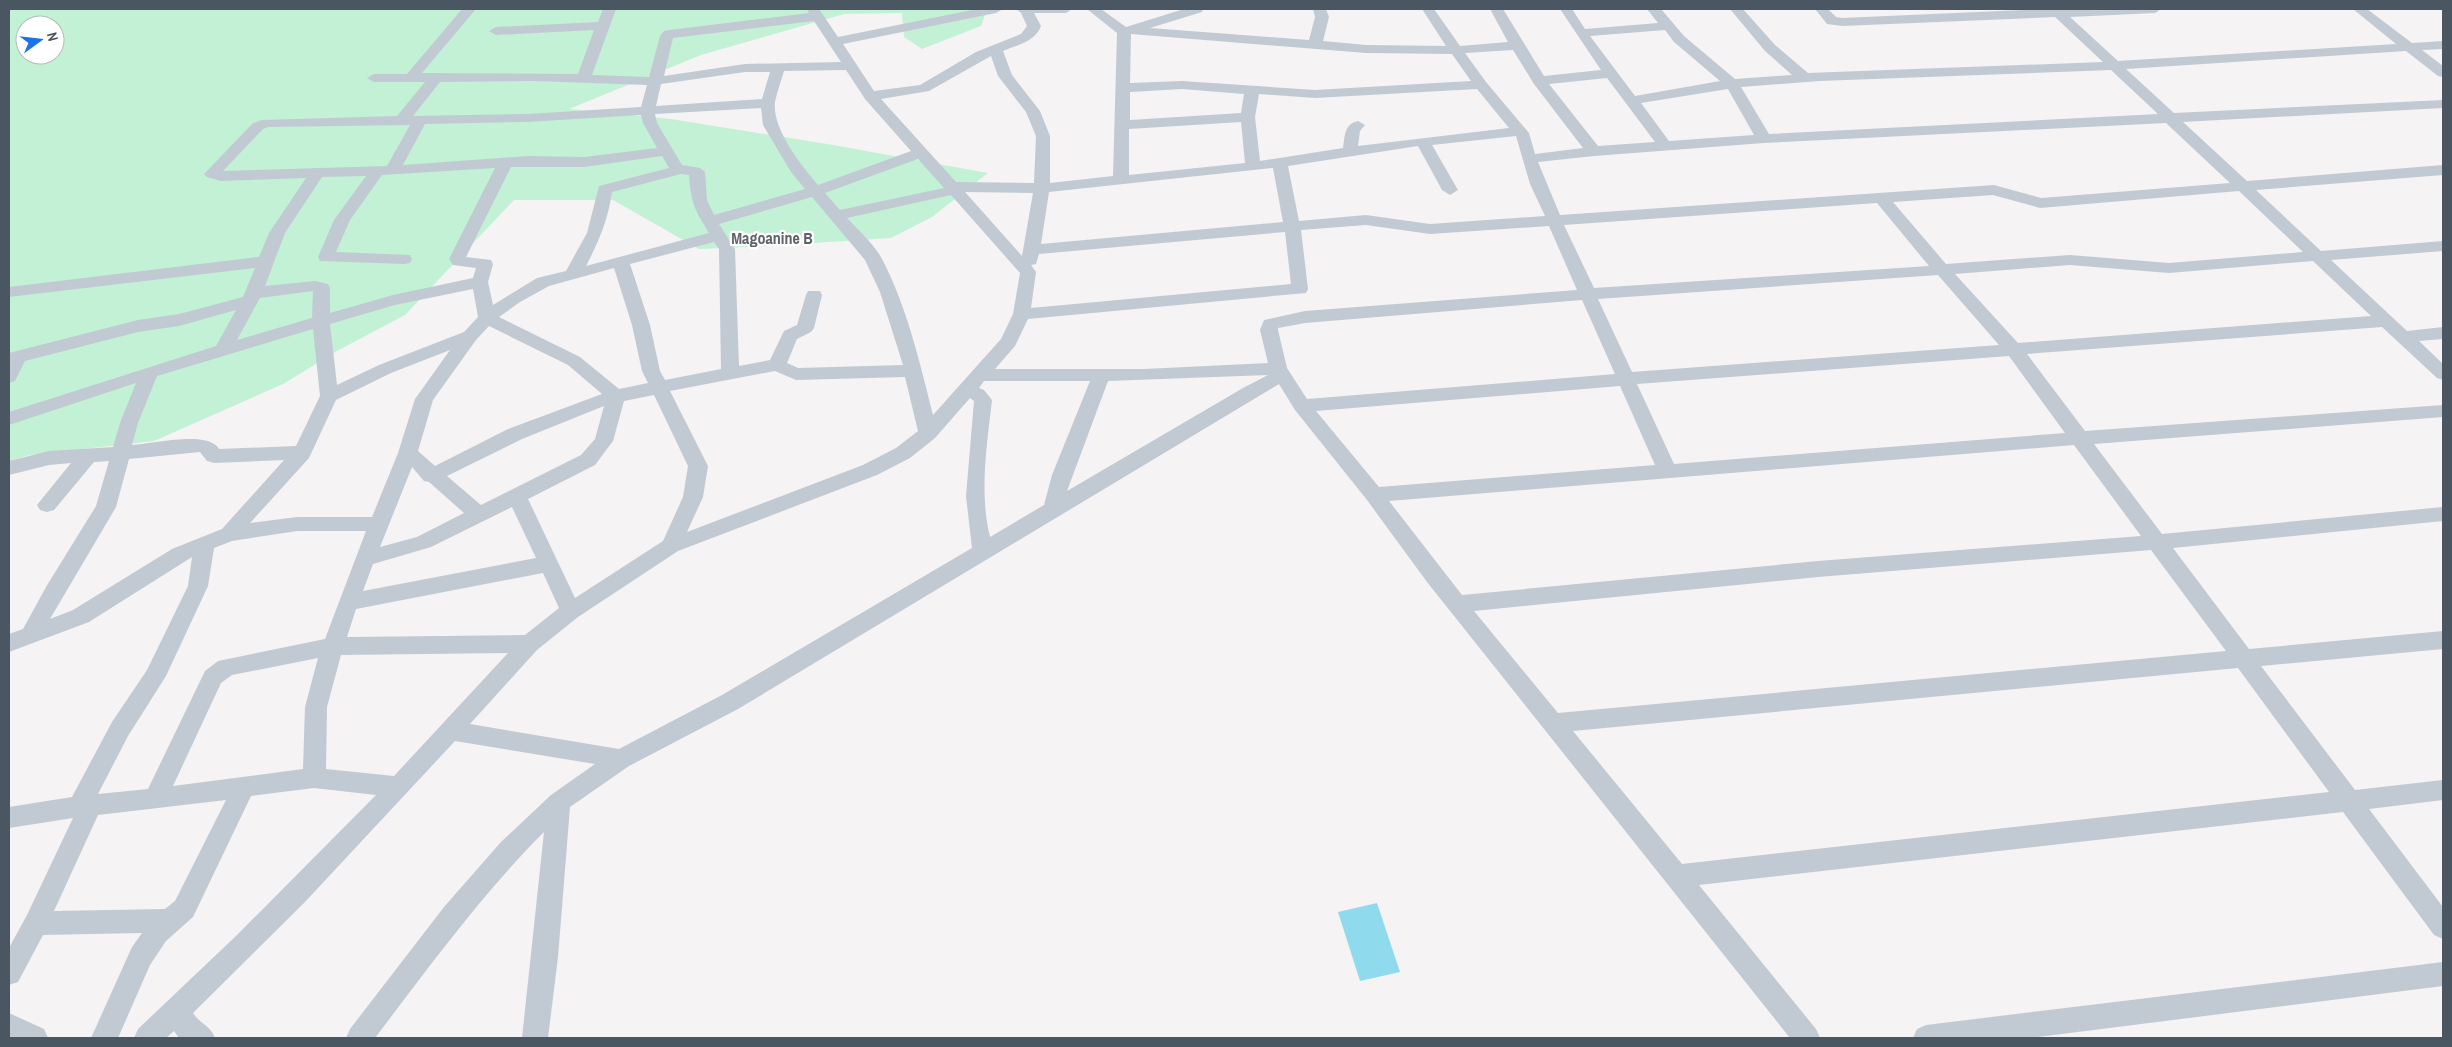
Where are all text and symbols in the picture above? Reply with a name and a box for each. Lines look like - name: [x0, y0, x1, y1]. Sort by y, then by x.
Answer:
- north arrow: [15, 15, 65, 65]
- text: N: [43, 30, 62, 43]
- district label: Magoanine B: [731, 227, 813, 249]

